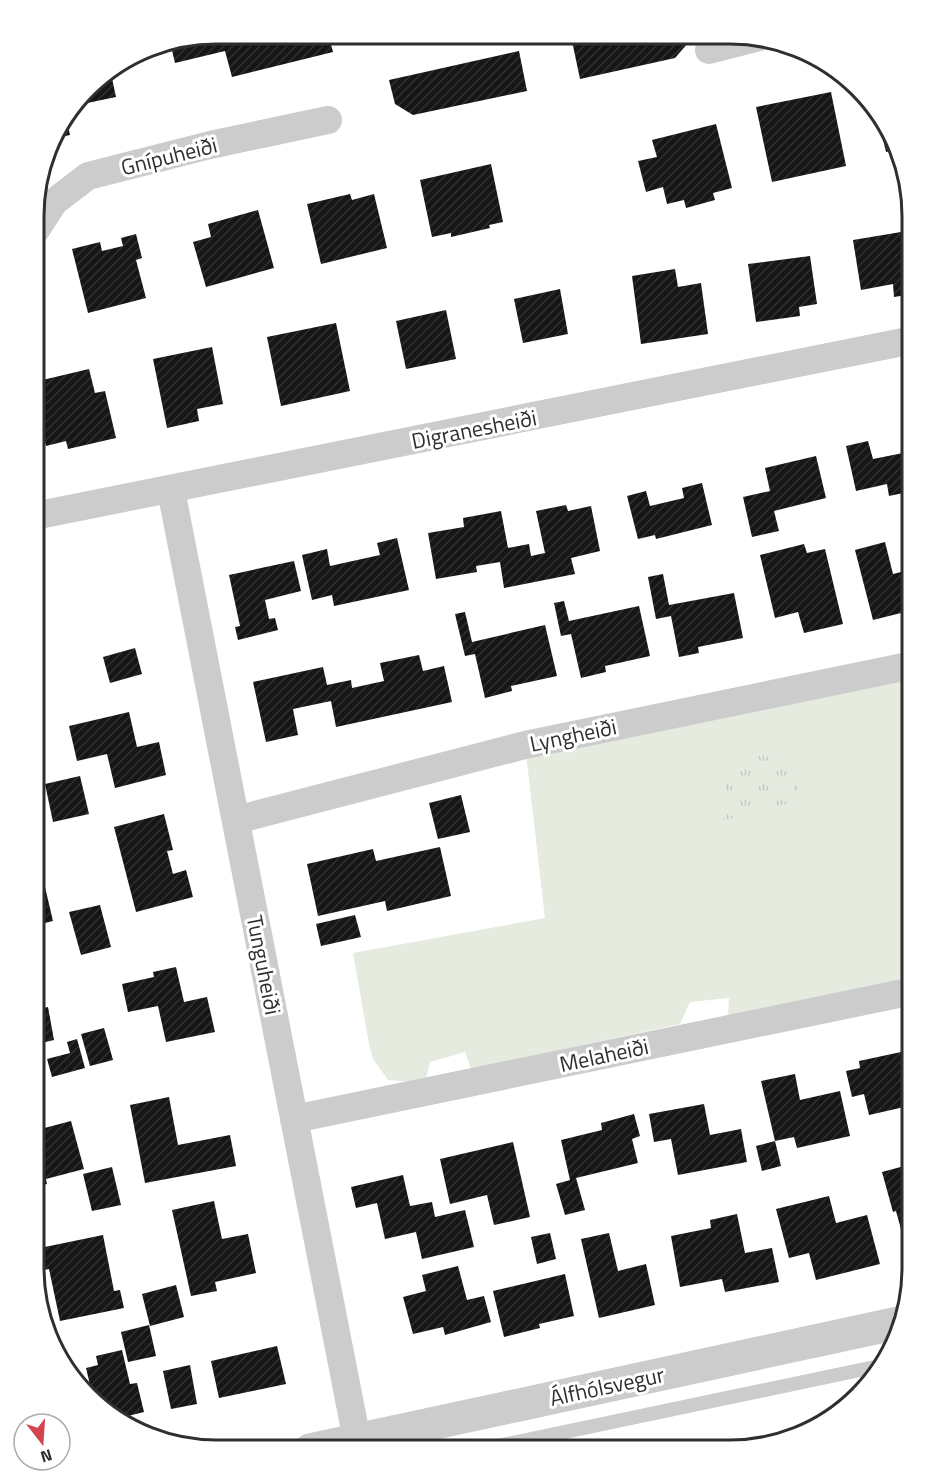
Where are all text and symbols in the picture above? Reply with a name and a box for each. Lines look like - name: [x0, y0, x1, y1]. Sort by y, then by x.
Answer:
- street label: Gnípuheiði: [117, 128, 221, 184]
- street label: Digranesheiði: [409, 400, 539, 458]
- street label: Lyngheiði: [526, 709, 620, 761]
- street label: Tunguheiði: [238, 912, 290, 1018]
- street label: Melaheiði: [556, 1029, 652, 1081]
- street label: Álfhólsvegur: [547, 1357, 668, 1415]
- north arrow: [12, 1412, 72, 1472]
- text: N: [38, 1443, 55, 1469]

